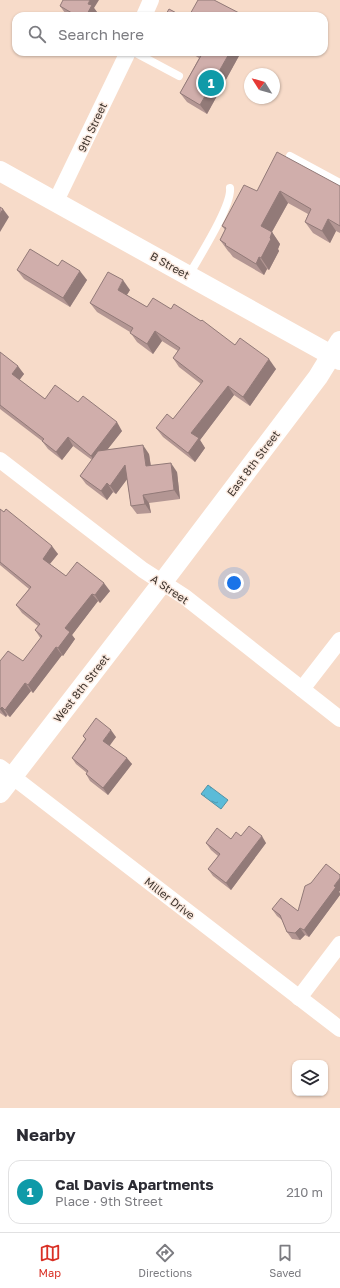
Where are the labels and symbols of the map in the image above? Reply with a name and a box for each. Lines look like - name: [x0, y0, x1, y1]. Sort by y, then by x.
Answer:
- pin: 1: [198, 68, 224, 98]
- north arrow: [244, 68, 280, 104]
- street label: 9th Street: [75, 100, 109, 154]
- street label: B Street: [148, 249, 192, 281]
- street label: East 8th Street: [224, 428, 282, 498]
- street label: A Street: [149, 572, 191, 606]
- your location: [224, 573, 244, 593]
- street label: West 8th Street: [50, 651, 112, 725]
- street label: Miller Drive: [142, 874, 198, 922]

